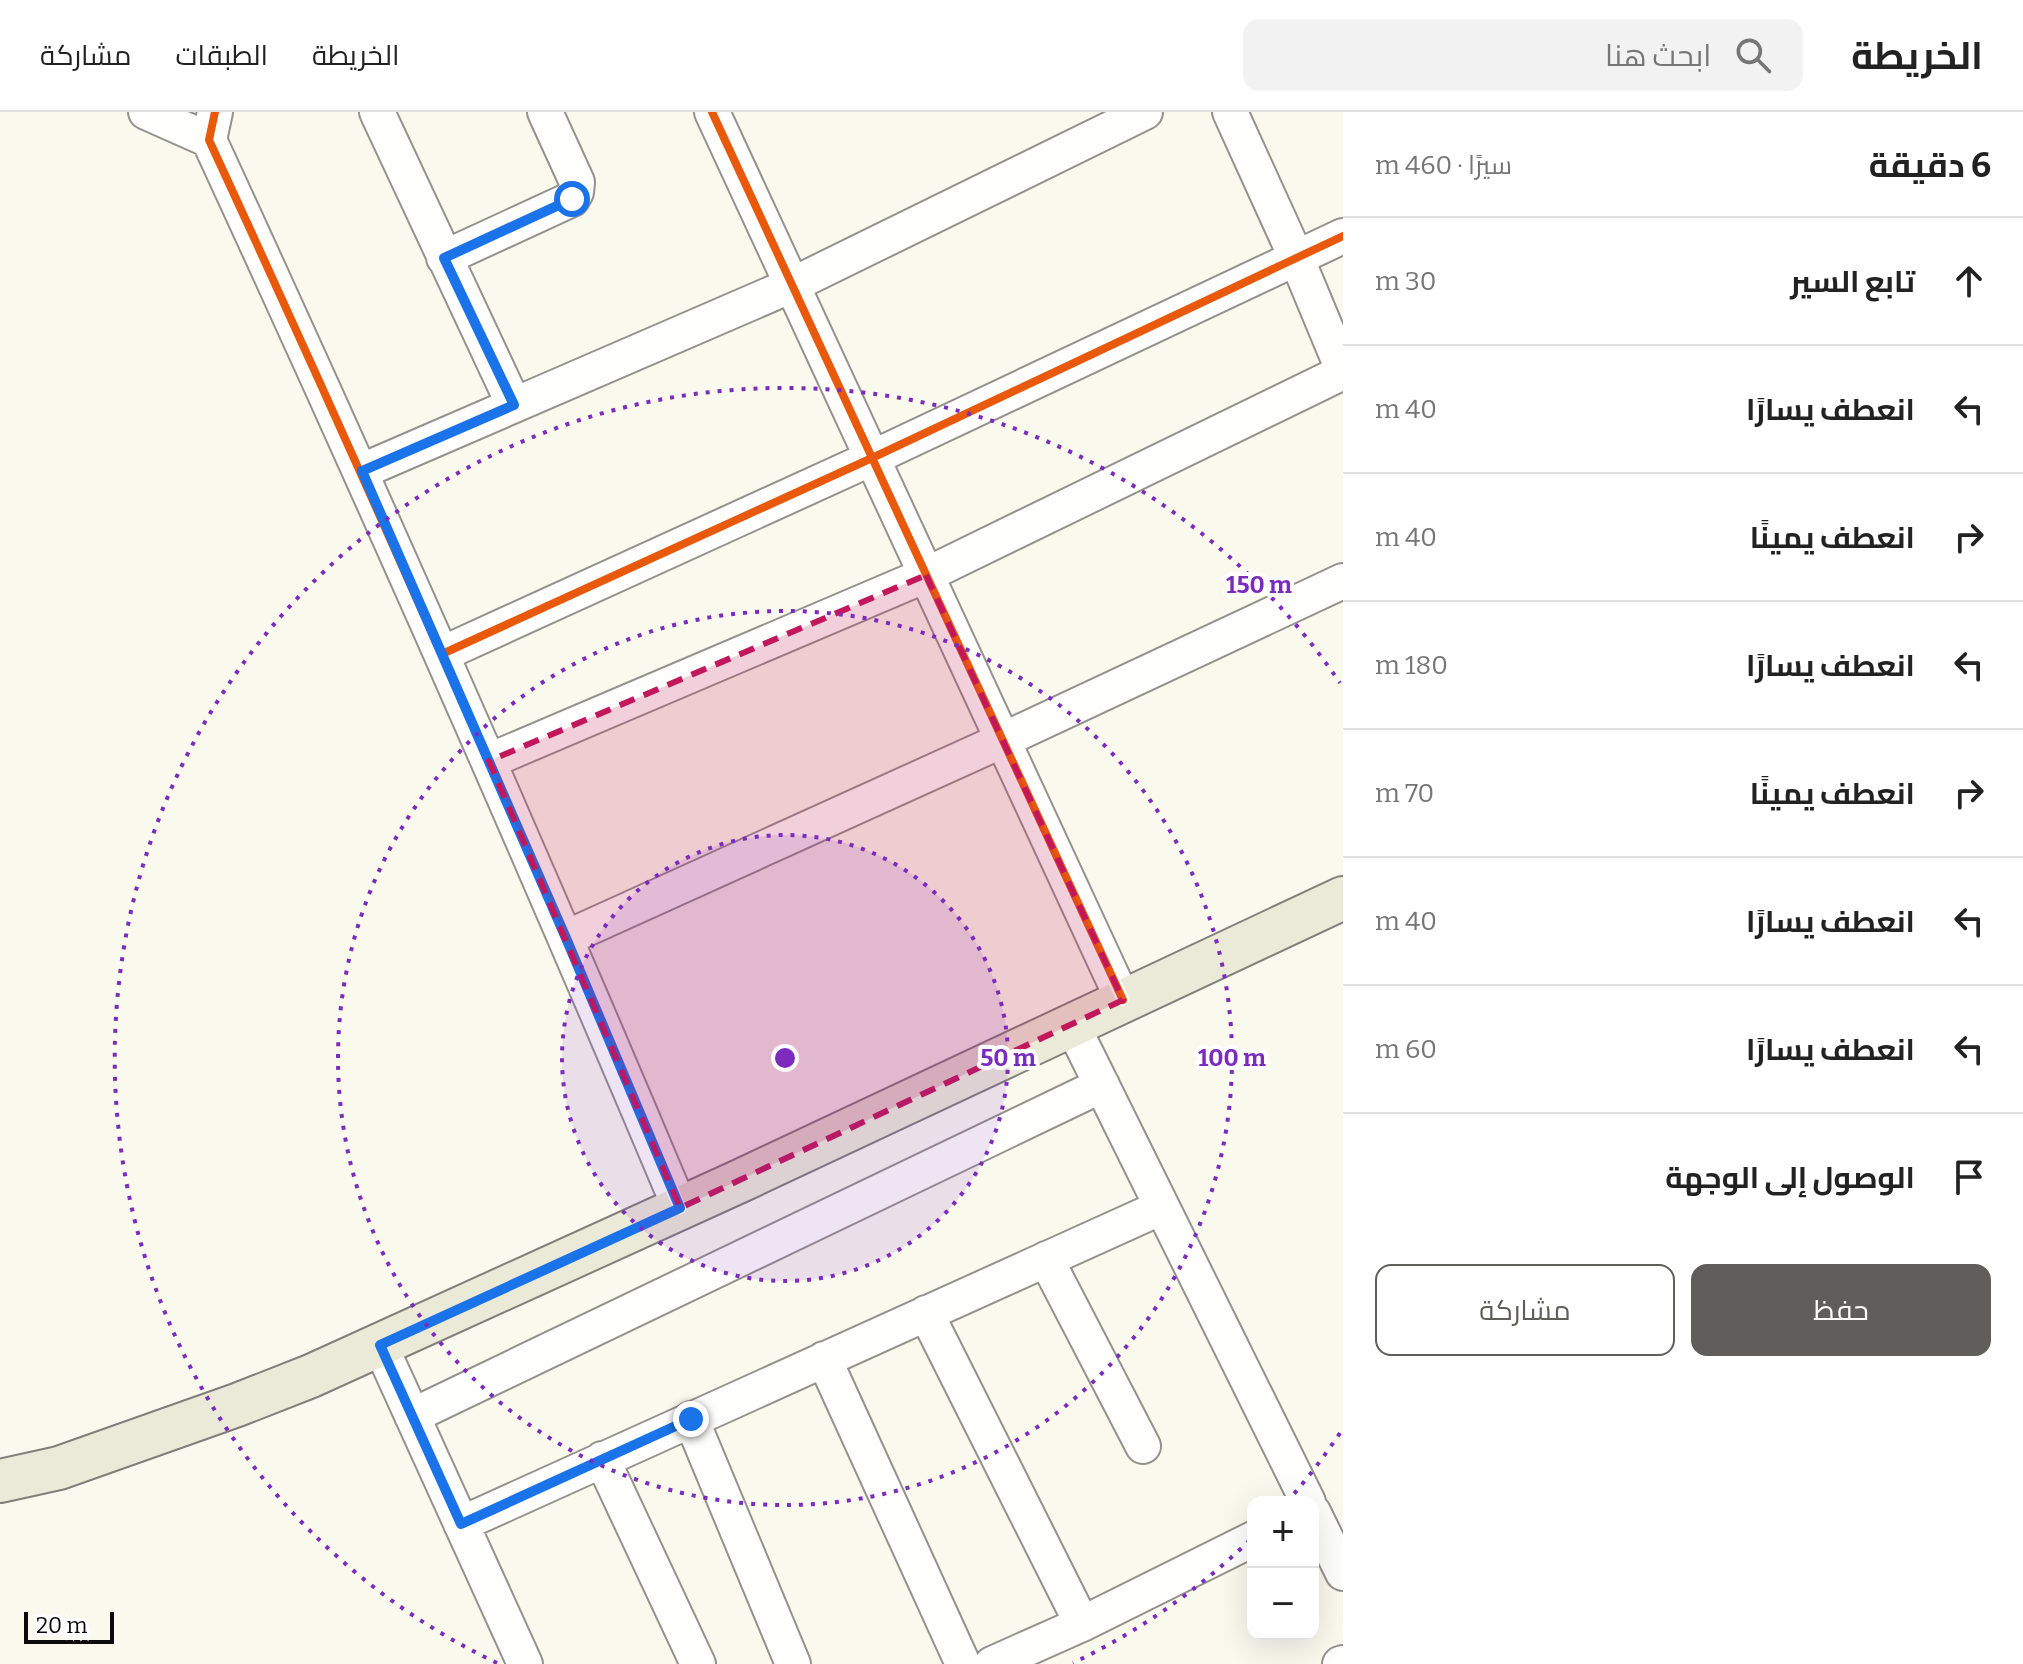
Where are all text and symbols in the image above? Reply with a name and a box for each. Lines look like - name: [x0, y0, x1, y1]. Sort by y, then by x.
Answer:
- search box: [1243, 19, 1803, 91]
- icon: search: [1731, 33, 1775, 77]
- text: الخريطة: [1851, 33, 1983, 79]
- text: ابحث هنا: [1605, 38, 1711, 74]
- text: مشاركة: [40, 39, 131, 72]
- text: الطبقات: [175, 39, 268, 72]
- text: الخريطة: [312, 39, 399, 72]
- text: 6 دقيقة: [1869, 145, 1991, 186]
- text: سيرًا · 460 m: [1375, 150, 1512, 181]
- route start: [554, 181, 590, 217]
- icon: ahead: [1947, 259, 1991, 303]
- text: تابع السير: [1790, 264, 1915, 300]
- text: 30 m: [1375, 266, 1437, 297]
- icon: left: [1947, 387, 1991, 431]
- text: انعطف يسارًا: [1746, 392, 1915, 428]
- text: 40 m: [1375, 394, 1437, 425]
- icon: right: [1947, 515, 1991, 559]
- text: انعطف يمينًا: [1750, 520, 1915, 556]
- text: 40 m: [1375, 522, 1437, 553]
- text: 150 m: [1226, 571, 1292, 599]
- icon: left: [1947, 643, 1991, 687]
- text: انعطف يسارًا: [1746, 648, 1915, 684]
- text: 180 m: [1375, 650, 1448, 681]
- icon: right: [1947, 771, 1991, 815]
- text: انعطف يمينًا: [1750, 776, 1915, 812]
- text: 70 m: [1375, 778, 1434, 809]
- icon: left: [1947, 899, 1991, 943]
- text: انعطف يسارًا: [1746, 904, 1915, 940]
- text: 40 m: [1375, 906, 1437, 937]
- icon: left: [1947, 1027, 1991, 1071]
- text: انعطف يسارًا: [1746, 1032, 1915, 1068]
- text: 60 m: [1375, 1034, 1437, 1065]
- centre of rings: [771, 1044, 799, 1072]
- text: 50 m: [980, 1044, 1036, 1072]
- text: 100 m: [1198, 1044, 1266, 1072]
- icon: arrive: [1947, 1155, 1991, 1199]
- text: الوصول إلى الوجهة: [1665, 1160, 1915, 1196]
- button: مشاركة: [1375, 1264, 1675, 1356]
- button: حفظ: [1691, 1264, 1991, 1356]
- route end: [673, 1401, 709, 1437]
- map controls: [1247, 1496, 1319, 1640]
- button: +: [1247, 1496, 1319, 1568]
- button: −: [1247, 1568, 1319, 1640]
- scale bar: [24, 1608, 114, 1644]
- text: 20 m: [36, 1612, 87, 1639]

